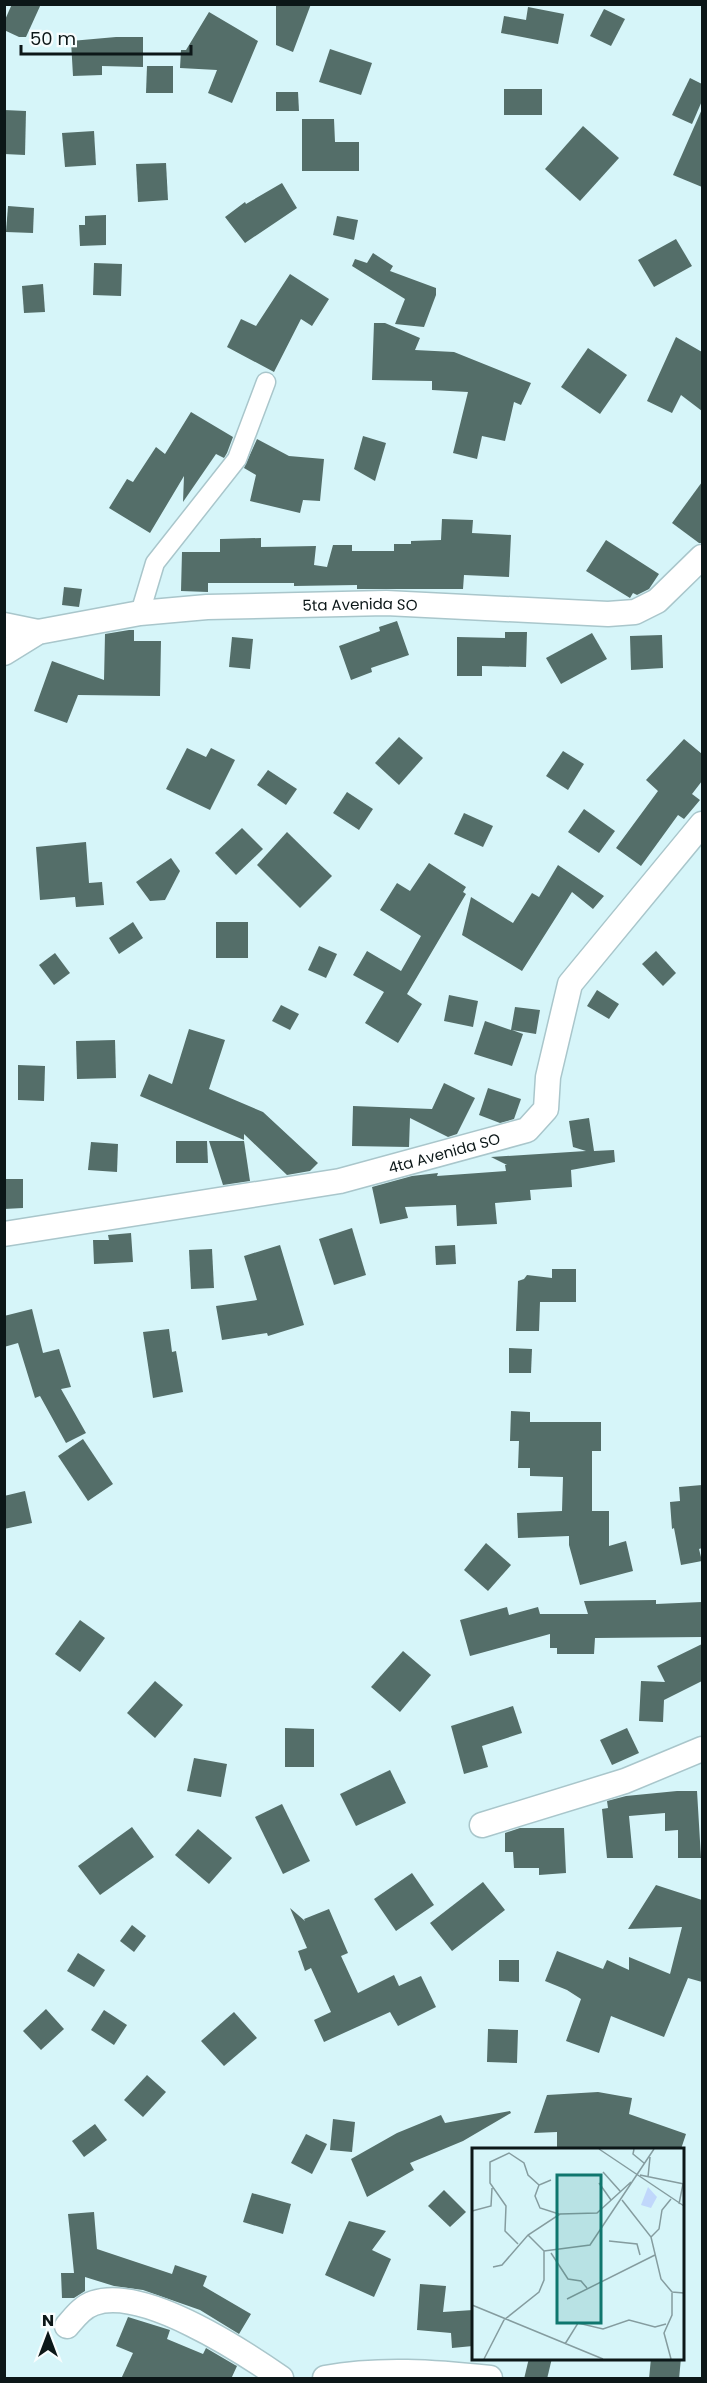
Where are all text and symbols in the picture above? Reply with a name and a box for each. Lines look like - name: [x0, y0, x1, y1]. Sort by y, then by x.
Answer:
- scale bar: [21, 18, 190, 56]
- text: 50 m: [30, 26, 76, 51]
- street label: 5ta Avenida SO: [302, 592, 418, 615]
- street label: 4ta Avenida SO: [386, 1127, 503, 1178]
- inset map: [472, 2148, 683, 2359]
- north arrow: [18, 2305, 78, 2365]
- text: N: [42, 2309, 54, 2332]

